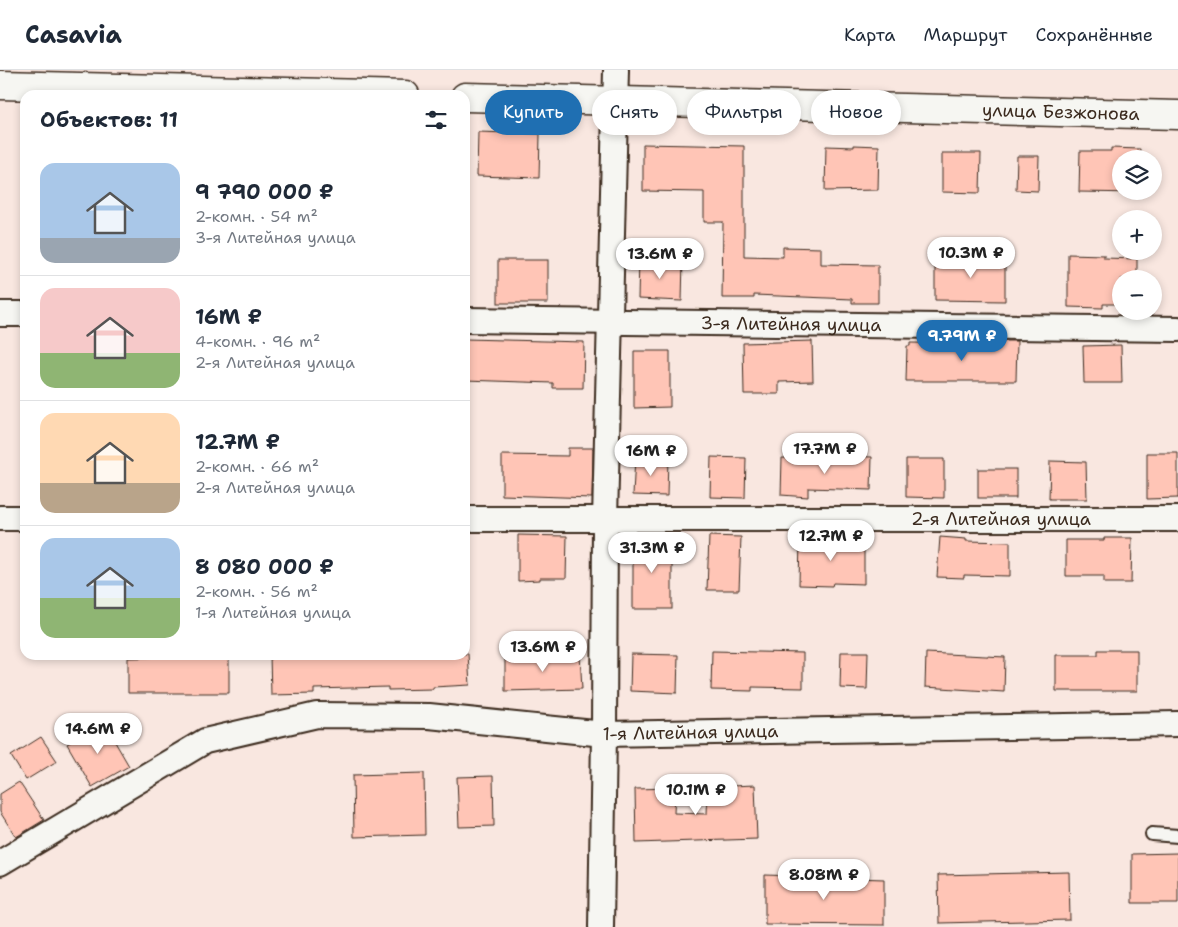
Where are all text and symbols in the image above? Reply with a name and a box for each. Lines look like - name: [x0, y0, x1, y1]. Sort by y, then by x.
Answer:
- text: Casavia: [25, 19, 122, 51]
- text: Карта: [844, 23, 895, 47]
- text: Маршрут: [923, 23, 1007, 47]
- text: Сохранённые: [1035, 23, 1153, 47]
- chip: Купить: [485, 90, 582, 135]
- chip: Снять: [592, 90, 677, 135]
- chip: Фильтры: [687, 90, 801, 135]
- chip: Новое: [811, 90, 901, 135]
- street label: улица Безжонова: [982, 98, 1140, 126]
- text: Объектов: 11: [40, 106, 178, 134]
- icon: filters: [422, 106, 450, 134]
- map controls: [1112, 150, 1162, 320]
- button: layers: [1112, 150, 1162, 200]
- text: 9 790 000 ₽: [195, 178, 334, 206]
- icon: home: [80, 183, 140, 243]
- text: 2-комн. · 54 m²: [195, 206, 318, 227]
- button: +: [1112, 210, 1162, 260]
- text: 3-я Литейная улица: [195, 227, 356, 248]
- pin: 10.3M ₽: [925, 236, 1017, 279]
- pin: 13.6M ₽: [614, 238, 706, 280]
- text: 10.3M ₽: [938, 242, 1004, 263]
- text: 13.6M ₽: [627, 243, 693, 264]
- button: −: [1112, 270, 1162, 320]
- text: 16M ₽: [195, 303, 262, 331]
- icon: home: [80, 308, 140, 368]
- street label: 3-я Литейная улица: [700, 311, 882, 337]
- pin: 9.79M ₽: [916, 320, 1008, 362]
- text: 9.79M ₽: [927, 325, 997, 346]
- text: 4-комн. · 96 m²: [195, 331, 320, 352]
- text: 2-я Литейная улица: [195, 352, 355, 373]
- text: 12.7M ₽: [195, 428, 280, 456]
- pin: 17.7M ₽: [779, 432, 871, 475]
- icon: home: [80, 433, 140, 493]
- pin: 16M ₽: [616, 434, 686, 477]
- text: 17.7M ₽: [793, 438, 857, 459]
- text: 16M ₽: [625, 440, 677, 461]
- text: 2-комн. · 66 m²: [195, 456, 319, 477]
- text: 2-я Литейная улица: [195, 477, 355, 498]
- street label: 2-я Литейная улица: [911, 507, 1091, 531]
- pin: 12.7M ₽: [785, 520, 877, 562]
- text: 12.7M ₽: [799, 525, 863, 546]
- pin: 31.3M ₽: [606, 532, 698, 574]
- text: 31.3M ₽: [619, 537, 685, 558]
- text: 8 080 000 ₽: [195, 553, 334, 581]
- icon: home: [80, 558, 140, 618]
- text: 2-комн. · 56 m²: [195, 581, 318, 602]
- text: 1-я Литейная улица: [195, 602, 351, 623]
- pin: 13.6M ₽: [497, 630, 589, 673]
- text: 13.6M ₽: [510, 636, 576, 657]
- pin: 14.6M ₽: [52, 712, 144, 755]
- text: 14.6M ₽: [65, 718, 131, 739]
- street label: 1-я Литейная улица: [603, 719, 779, 746]
- pin: 10.1M ₽: [650, 774, 742, 816]
- text: 10.1M ₽: [666, 779, 726, 800]
- pin: 8.08M ₽: [778, 858, 870, 901]
- text: 8.08M ₽: [789, 864, 859, 885]

